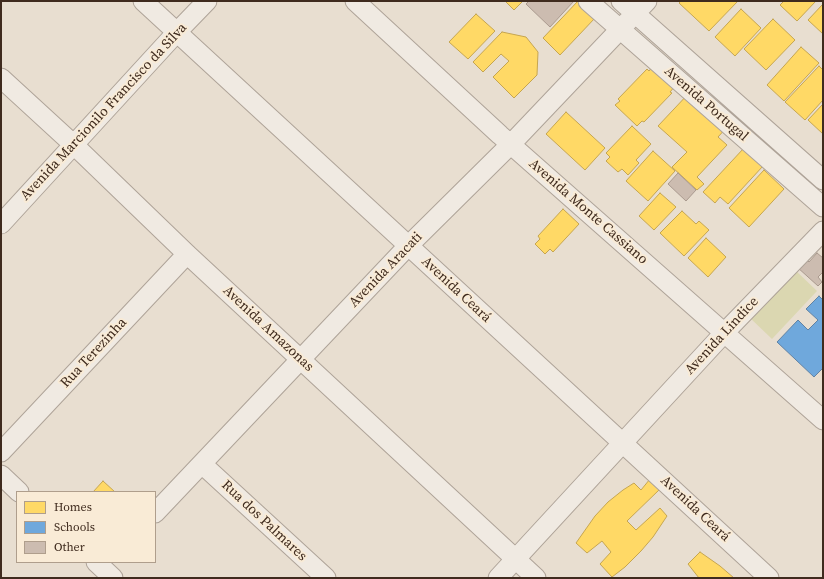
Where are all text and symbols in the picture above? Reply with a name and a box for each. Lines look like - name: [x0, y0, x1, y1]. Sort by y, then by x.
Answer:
- street label: Avenida Marcionilo Francisco da Silva: [17, 20, 191, 204]
- street label: Avenida Portugal: [661, 63, 751, 145]
- street label: Avenida Monte Cassiano: [525, 156, 651, 268]
- street label: Avenida Aracati: [346, 229, 426, 311]
- street label: Avenida Ceará: [418, 254, 494, 326]
- street label: Avenida Amazonas: [219, 283, 317, 375]
- street label: Avenida Lindice: [682, 294, 762, 378]
- street label: Rua Terezinha: [57, 314, 131, 392]
- street label: Avenida Ceará: [657, 473, 733, 545]
- street label: Rua dos Palmares: [218, 477, 310, 565]
- legend: [16, 491, 156, 563]
- text: Homes: [54, 499, 92, 515]
- text: Schools: [54, 519, 95, 535]
- text: Other: [54, 539, 85, 555]

